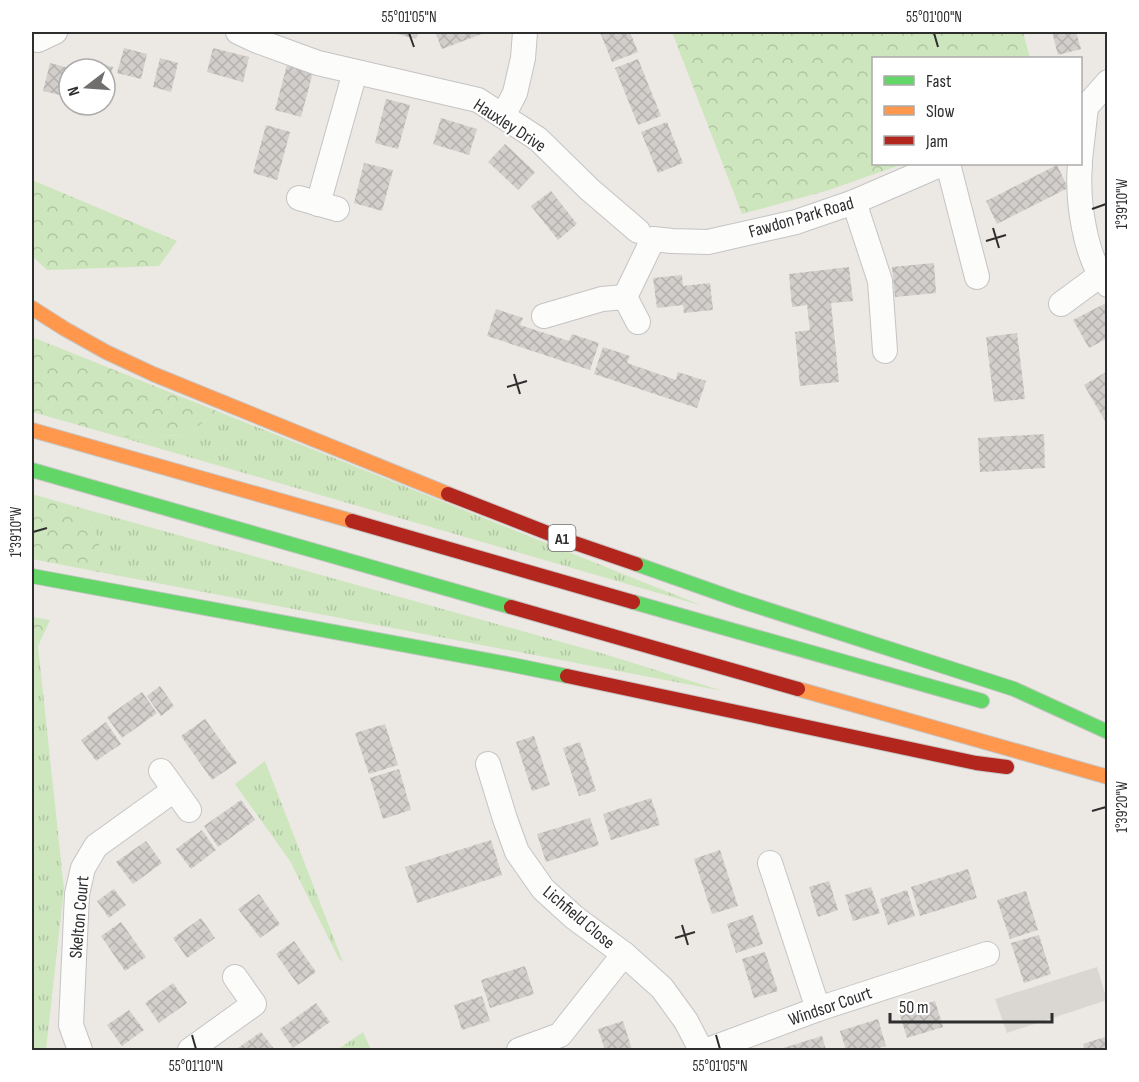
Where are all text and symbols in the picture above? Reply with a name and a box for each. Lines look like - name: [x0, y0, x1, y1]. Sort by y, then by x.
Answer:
- text: 55°01'05"N: [381, 8, 437, 27]
- text: 55°01'00"N: [906, 8, 962, 27]
- north arrow: [57, 57, 117, 117]
- legend: [872, 57, 1082, 165]
- text: Fast: [926, 71, 952, 92]
- text: N: [64, 84, 84, 98]
- street label: Hauxley Drive: [470, 94, 550, 157]
- text: Slow: [926, 101, 955, 122]
- text: Jam: [925, 131, 948, 152]
- text: 1°39'10"W: [1113, 179, 1132, 229]
- street label: Fawdon Park Road: [746, 192, 856, 242]
- text: 1°39'10"W: [7, 507, 26, 557]
- road number: A1: [548, 525, 576, 551]
- text: 1°39'20"W: [1113, 781, 1132, 833]
- street label: Skelton Court: [65, 874, 94, 959]
- street label: Lichfield Close: [539, 881, 619, 953]
- street label: Windsor Court: [786, 982, 875, 1031]
- scale bar: [890, 986, 1052, 1024]
- text: 50 m: [899, 997, 929, 1018]
- text: 55°01'10"N: [169, 1057, 223, 1076]
- text: 55°01'05"N: [692, 1057, 748, 1076]

